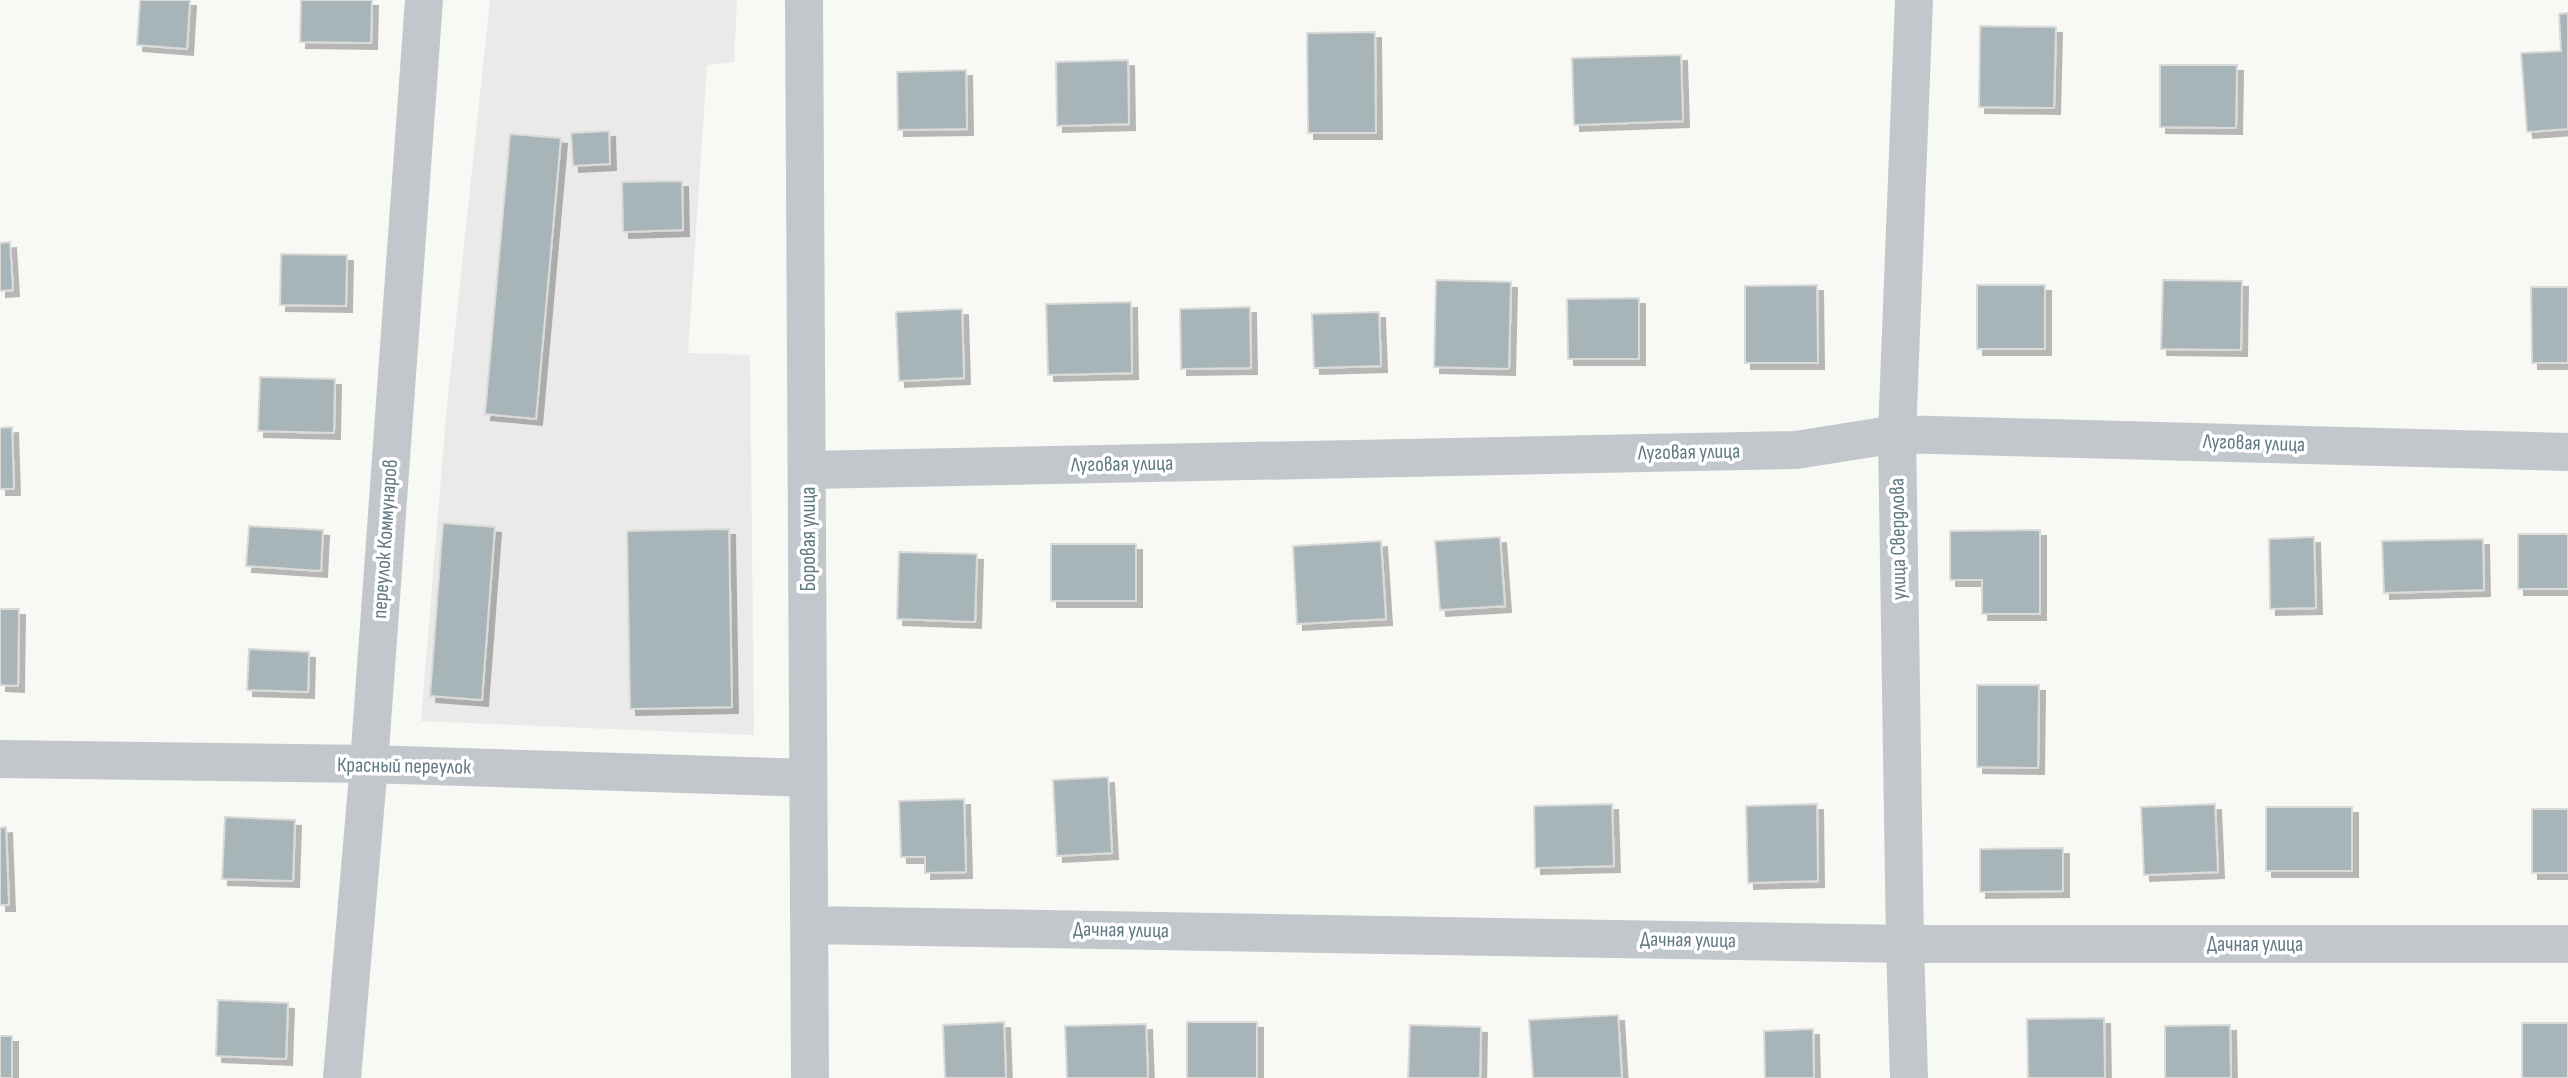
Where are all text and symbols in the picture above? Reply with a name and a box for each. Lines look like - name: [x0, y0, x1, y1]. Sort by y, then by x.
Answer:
- street label: Луговая улица: [2201, 429, 2306, 457]
- street label: Луговая улица: [1637, 439, 1740, 465]
- street label: Луговая улица: [1070, 451, 1173, 477]
- street label: переулок Коммунаров: [367, 459, 403, 619]
- street label: улица Свердлова: [1884, 478, 1912, 600]
- street label: Боровая улица: [796, 487, 821, 591]
- street label: Красный переулок: [337, 752, 471, 780]
- street label: Дачная улица: [1073, 917, 1169, 943]
- street label: Дачная улица: [1640, 927, 1736, 953]
- street label: Дачная улица: [2207, 932, 2303, 957]

